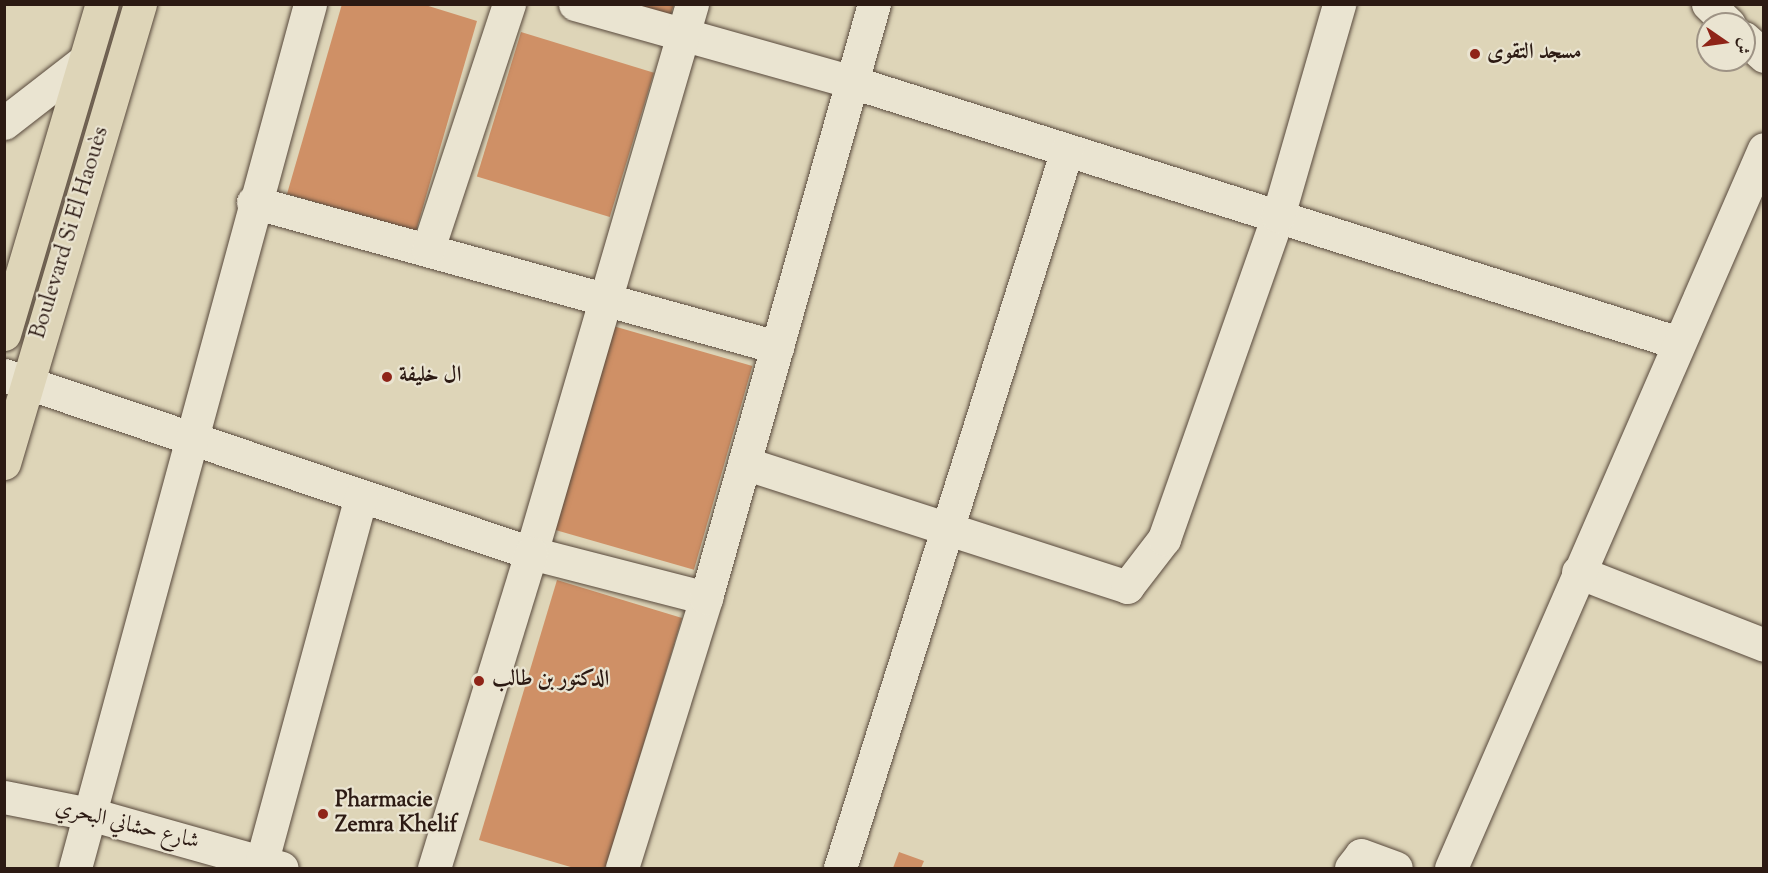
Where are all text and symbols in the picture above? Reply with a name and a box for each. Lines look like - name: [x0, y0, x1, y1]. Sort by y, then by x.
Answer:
- north arrow: [1696, 12, 1756, 72]
- text: ش: [1729, 35, 1755, 56]
- place label: مسجد التقوى: [1487, 41, 1582, 67]
- marker: مسجد التقوى: [1468, 47, 1482, 61]
- street label: Boulevard Si El Haouès: [26, 124, 116, 342]
- place label: ال خليفة: [399, 364, 461, 390]
- marker: ال خليفة: [380, 370, 394, 384]
- place label: الدكتور بن طالب: [492, 668, 609, 694]
- marker: الدكتور بن طالب: [470, 672, 488, 690]
- place label: Pharmacie Zemra Khelif: [335, 788, 457, 840]
- street label: شارع حشاني البحري: [52, 795, 202, 857]
- marker: Pharmacie Zemra Khelif: [316, 807, 330, 821]

